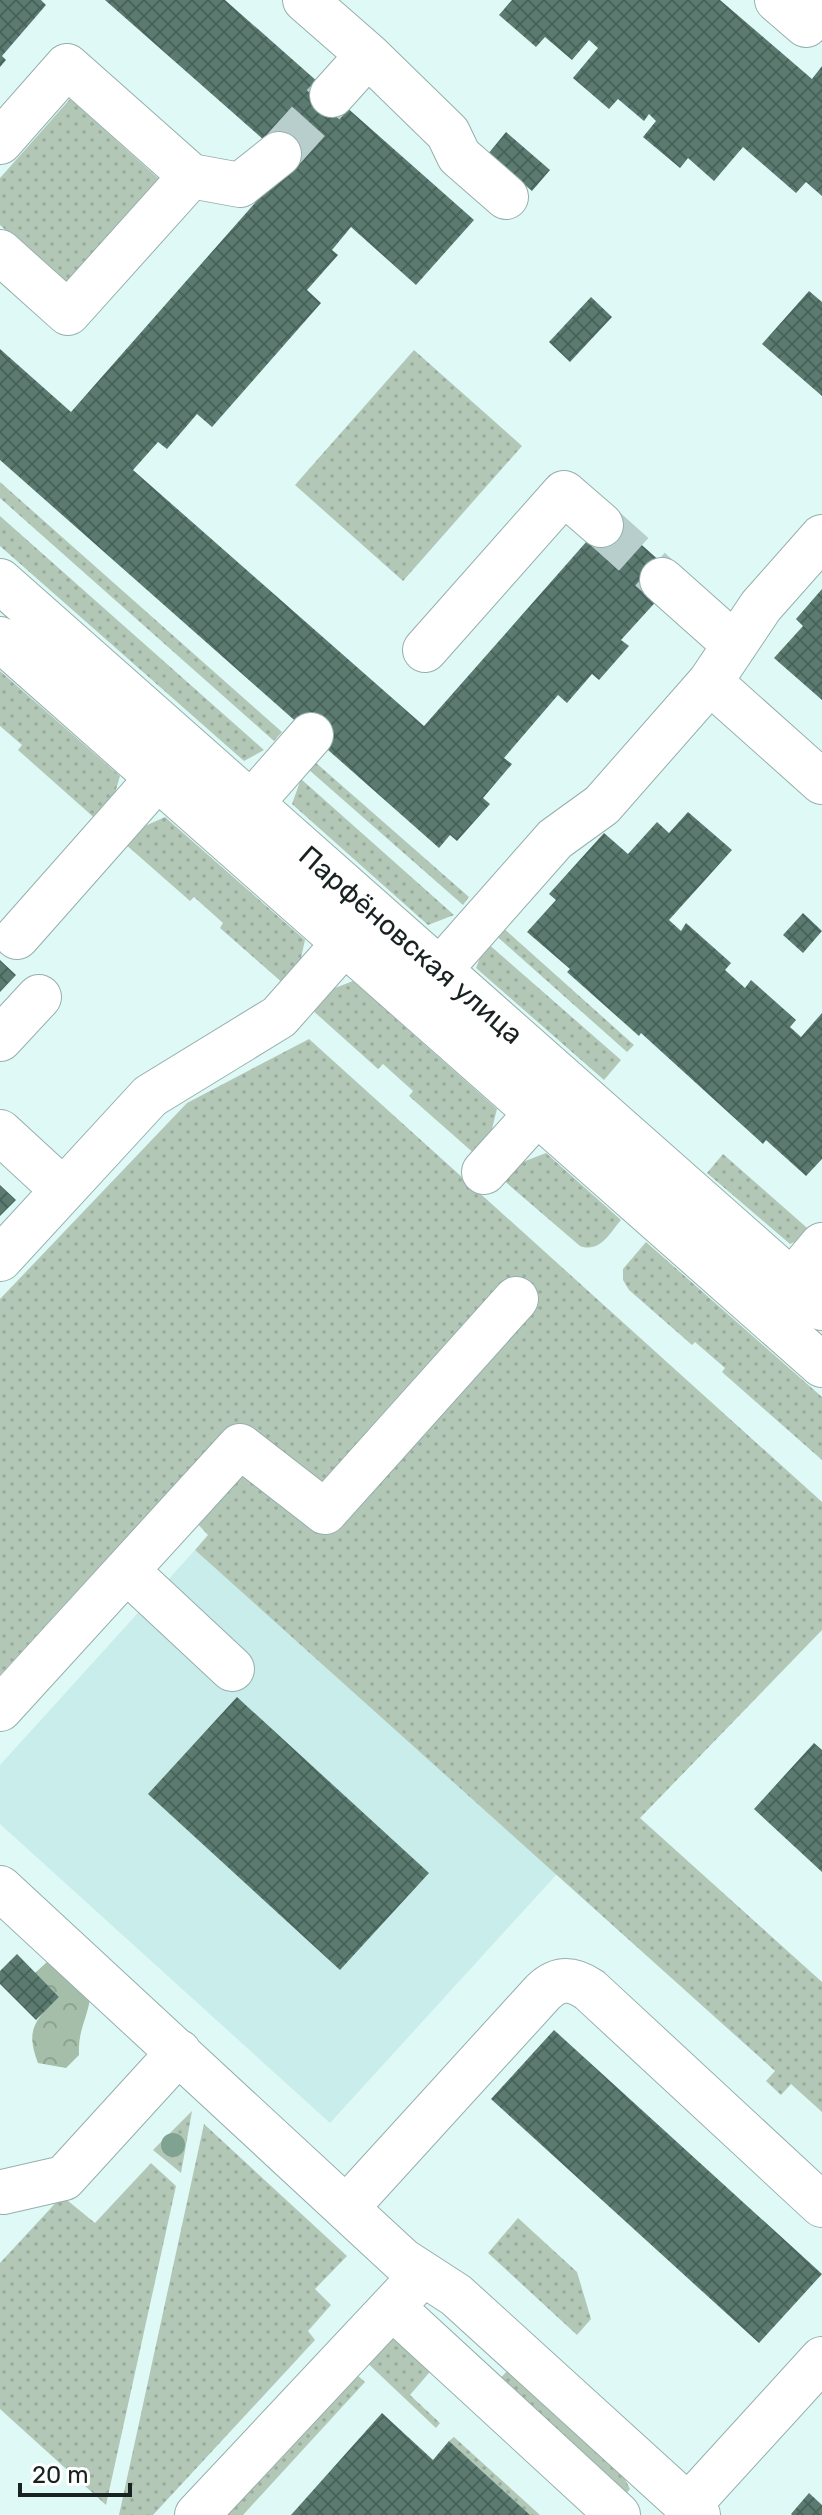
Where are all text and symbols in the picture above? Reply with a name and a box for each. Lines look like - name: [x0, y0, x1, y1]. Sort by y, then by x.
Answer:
- street label: Парфёновская улица: [293, 839, 529, 1051]
- scale bar: [20, 2447, 130, 2497]
- text: 20 m: [32, 2461, 89, 2489]

